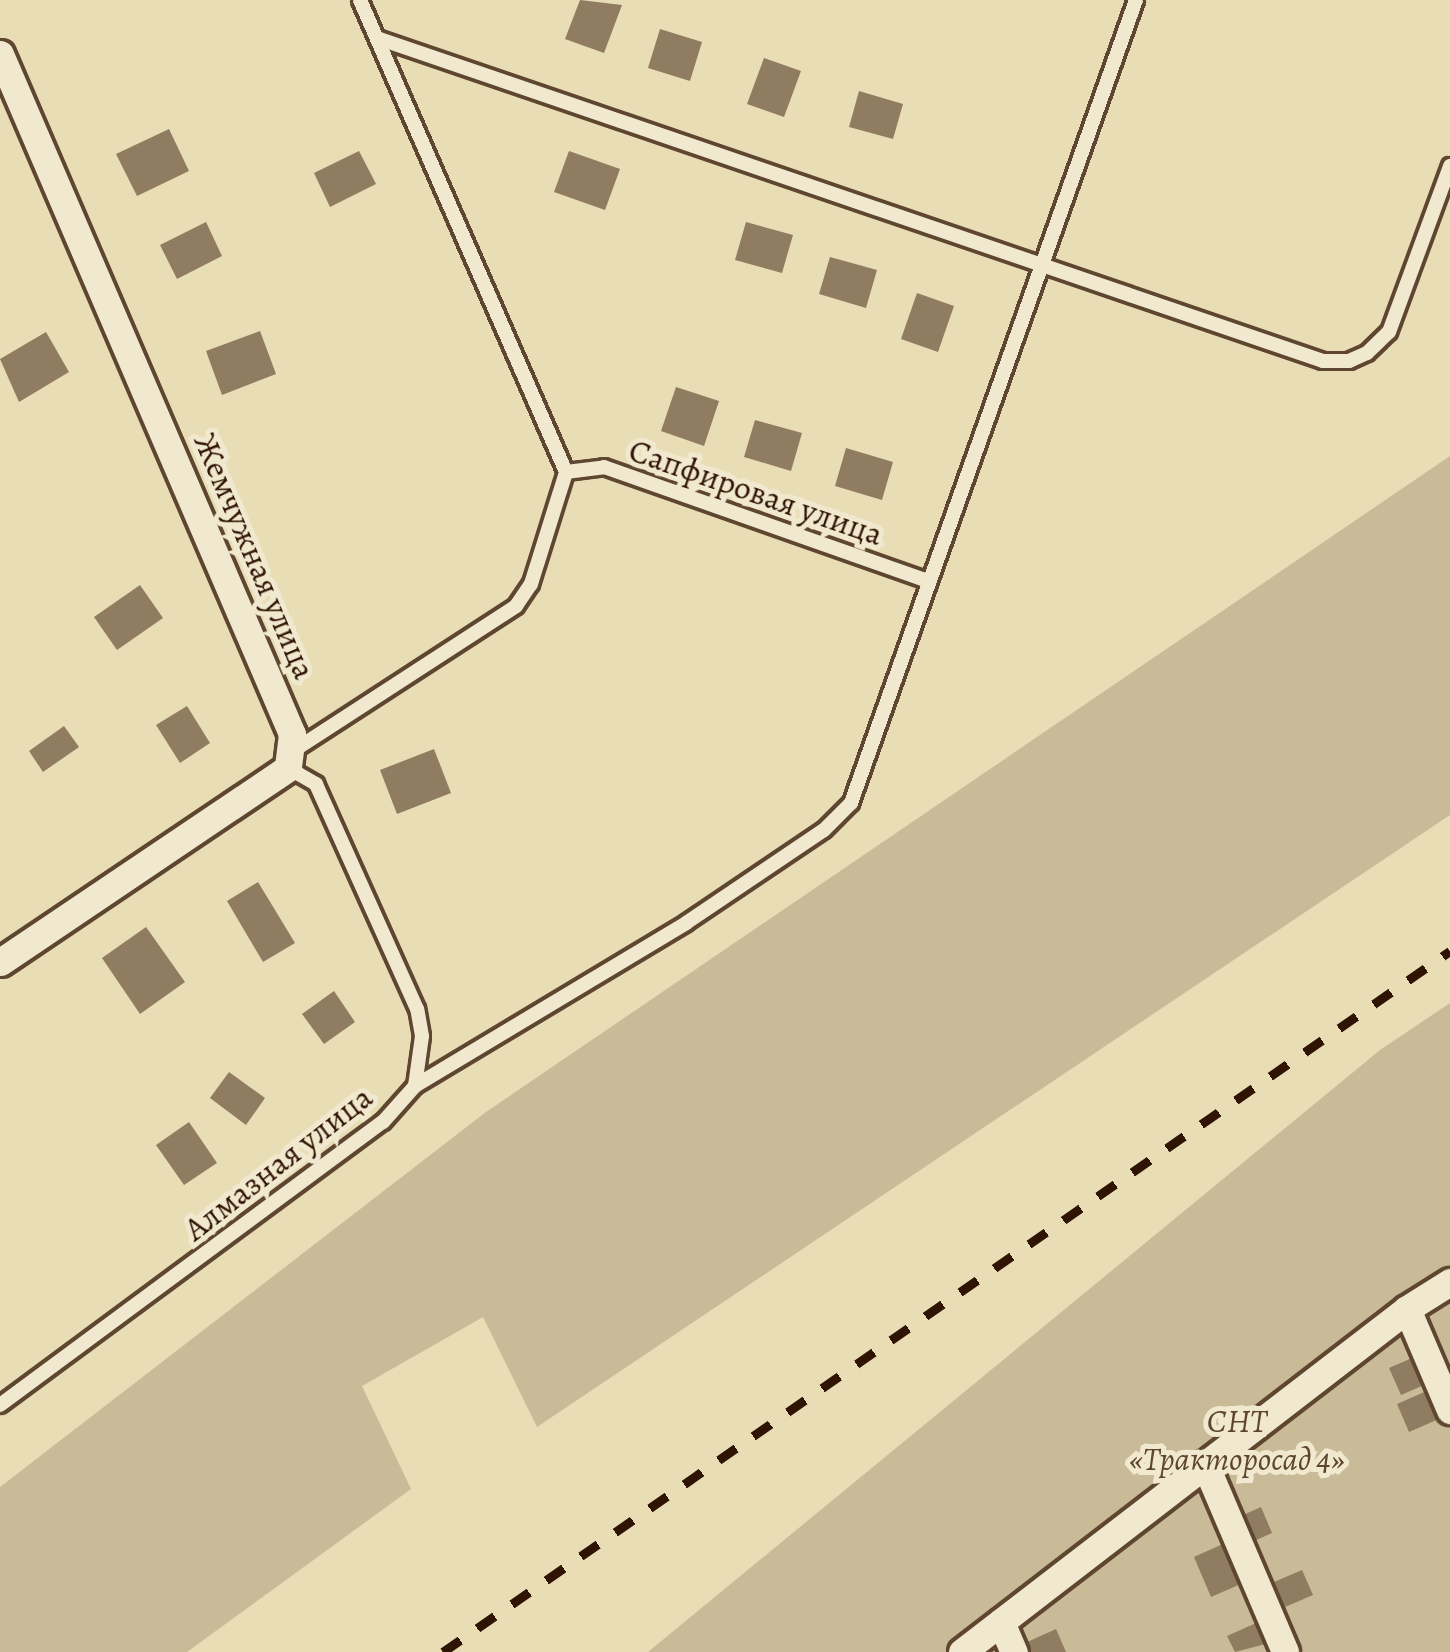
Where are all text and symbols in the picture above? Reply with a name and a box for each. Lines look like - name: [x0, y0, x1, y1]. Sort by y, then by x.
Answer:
- street label: Жемчужная улица: [185, 427, 325, 685]
- street label: Сапфировая улица: [624, 430, 888, 554]
- street label: Алмазная улица: [176, 1077, 380, 1249]
- park label: СНТ «Тракторосад 4»: [1129, 1401, 1345, 1479]

